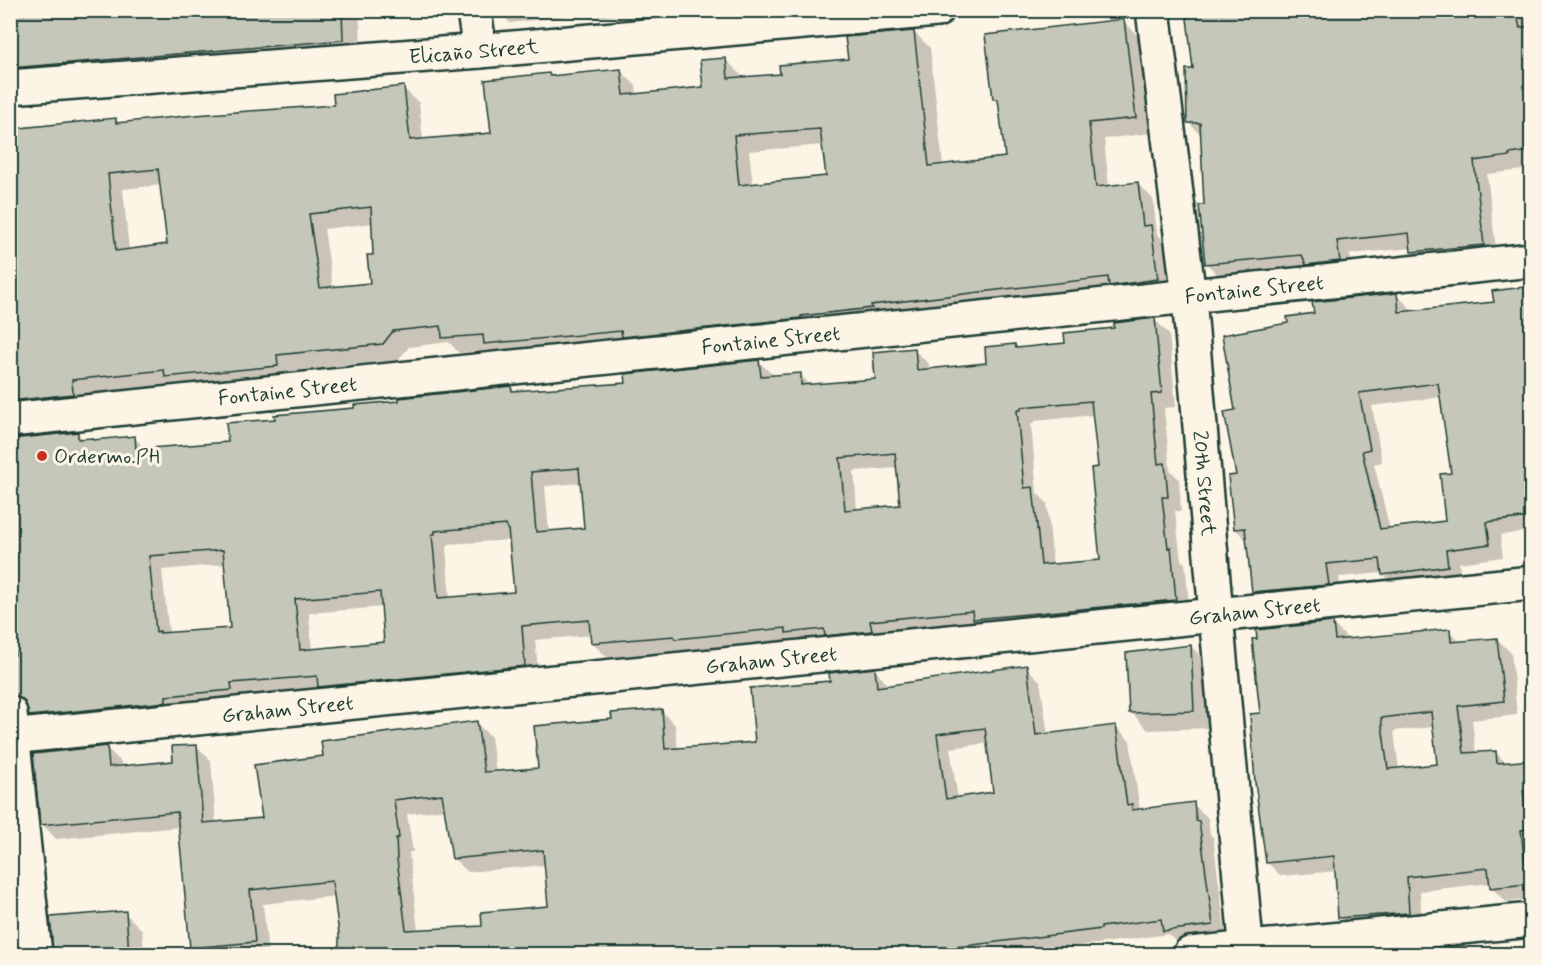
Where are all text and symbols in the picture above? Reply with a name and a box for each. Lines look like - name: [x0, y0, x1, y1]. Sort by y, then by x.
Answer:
- street label: Elicaño Street: [408, 33, 540, 71]
- street label: Fontaine Street: [1183, 269, 1325, 311]
- street label: Fontaine Street: [700, 320, 842, 362]
- street label: Fontaine Street: [217, 371, 359, 413]
- street label: 20th Street: [1185, 429, 1222, 538]
- place label: Ordermo.PH: [54, 443, 160, 471]
- marker: Ordermo.PH: [35, 449, 49, 463]
- street label: Graham Street: [1188, 591, 1322, 633]
- street label: Graham Street: [704, 640, 838, 682]
- street label: Graham Street: [221, 689, 355, 730]

